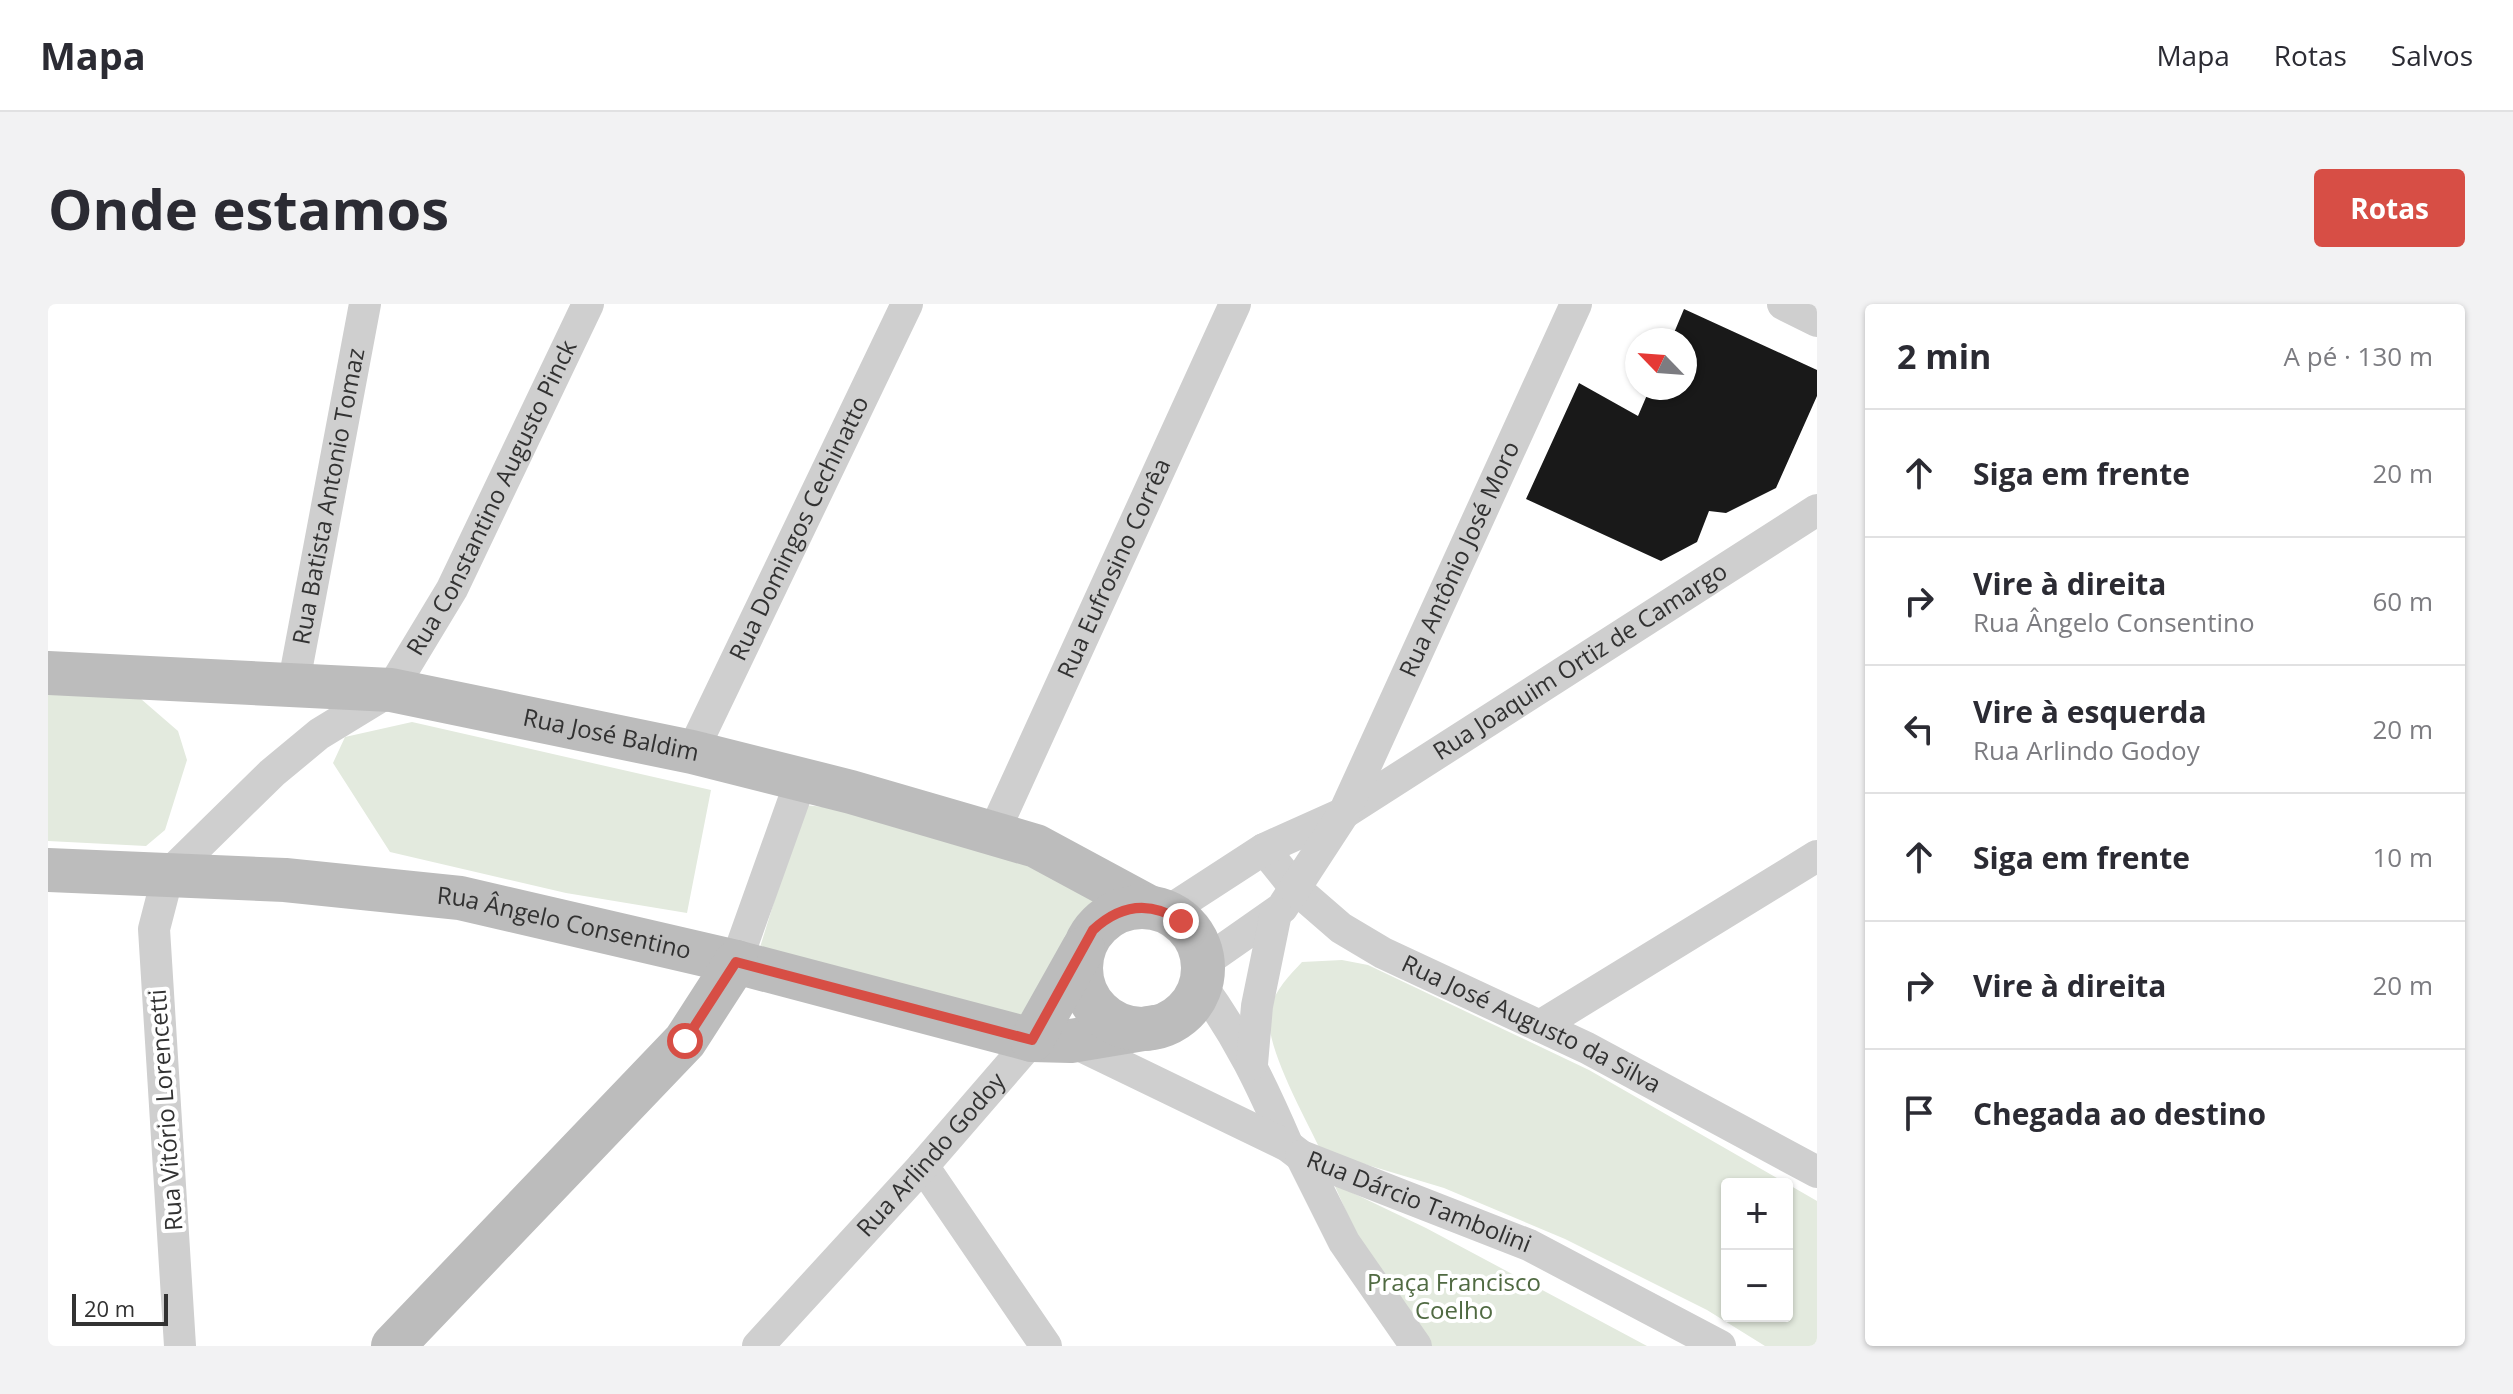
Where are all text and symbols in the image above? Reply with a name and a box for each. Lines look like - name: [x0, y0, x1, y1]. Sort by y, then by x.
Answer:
- text: Mapa: [40, 29, 146, 81]
- text: Mapa: [2156, 36, 2230, 74]
- text: Rotas: [2274, 36, 2347, 74]
- text: Salvos: [2391, 36, 2473, 74]
- button: Rotas: [2314, 169, 2465, 247]
- text: Onde estamos: [48, 170, 449, 246]
- north arrow: [1625, 328, 1697, 400]
- text: 2 min: [1897, 333, 1991, 379]
- street label: Rua Constantino Augusto Pinck: [398, 334, 584, 661]
- text: A pé · 130 m: [2284, 338, 2433, 374]
- street label: Rua Batista Antonio Tomaz: [283, 345, 371, 647]
- street label: Rua Domingos Cechinatto: [720, 390, 875, 665]
- street label: Rua Antônio José Moro: [1390, 435, 1526, 682]
- icon: ahead: [1897, 451, 1941, 495]
- street label: Rua Eufrosino Corrêa: [1048, 452, 1177, 683]
- text: Siga em frente: [1973, 453, 2190, 494]
- text: 20 m: [2372, 455, 2433, 491]
- street label: Rua Joaquim Ortiz de Camargo: [1426, 554, 1733, 767]
- text: Vire à direita: [1973, 563, 2167, 604]
- icon: right: [1897, 579, 1941, 623]
- text: 60 m: [2372, 583, 2433, 619]
- text: Rua Ângelo Consentino: [1973, 604, 2255, 640]
- text: Vire à esquerda: [1973, 691, 2207, 732]
- street label: Rua José Baldim: [520, 700, 702, 768]
- icon: left: [1897, 707, 1941, 751]
- text: 20 m: [2372, 711, 2433, 747]
- text: Rua Arlindo Godoy: [1973, 732, 2200, 768]
- icon: ahead: [1897, 835, 1941, 879]
- text: Siga em frente: [1973, 837, 2190, 878]
- text: 10 m: [2372, 839, 2433, 875]
- street label: Rua Ângelo Consentino: [435, 878, 695, 966]
- route end: [1163, 903, 1199, 939]
- street label: Rua José Augusto da Silva: [1397, 946, 1667, 1100]
- icon: right: [1897, 963, 1941, 1007]
- text: Vire à direita: [1973, 965, 2167, 1006]
- text: 20 m: [2372, 967, 2433, 1003]
- street label: Rua Vitório Lorencetti: [140, 988, 189, 1232]
- route start: [667, 1023, 703, 1059]
- street label: Rua Arlindo Godoy: [848, 1064, 1013, 1243]
- icon: arrive: [1897, 1091, 1941, 1135]
- text: Chegada ao destino: [1973, 1093, 2266, 1134]
- street label: Rua Dárcio Tambolini: [1302, 1142, 1537, 1259]
- map controls: [1721, 1178, 1793, 1322]
- button: +: [1721, 1178, 1793, 1250]
- button: −: [1721, 1250, 1793, 1322]
- park label: Praça Francisco Coelho: [1367, 1265, 1541, 1326]
- scale bar: [72, 1290, 168, 1326]
- text: 20 m: [84, 1293, 135, 1323]

